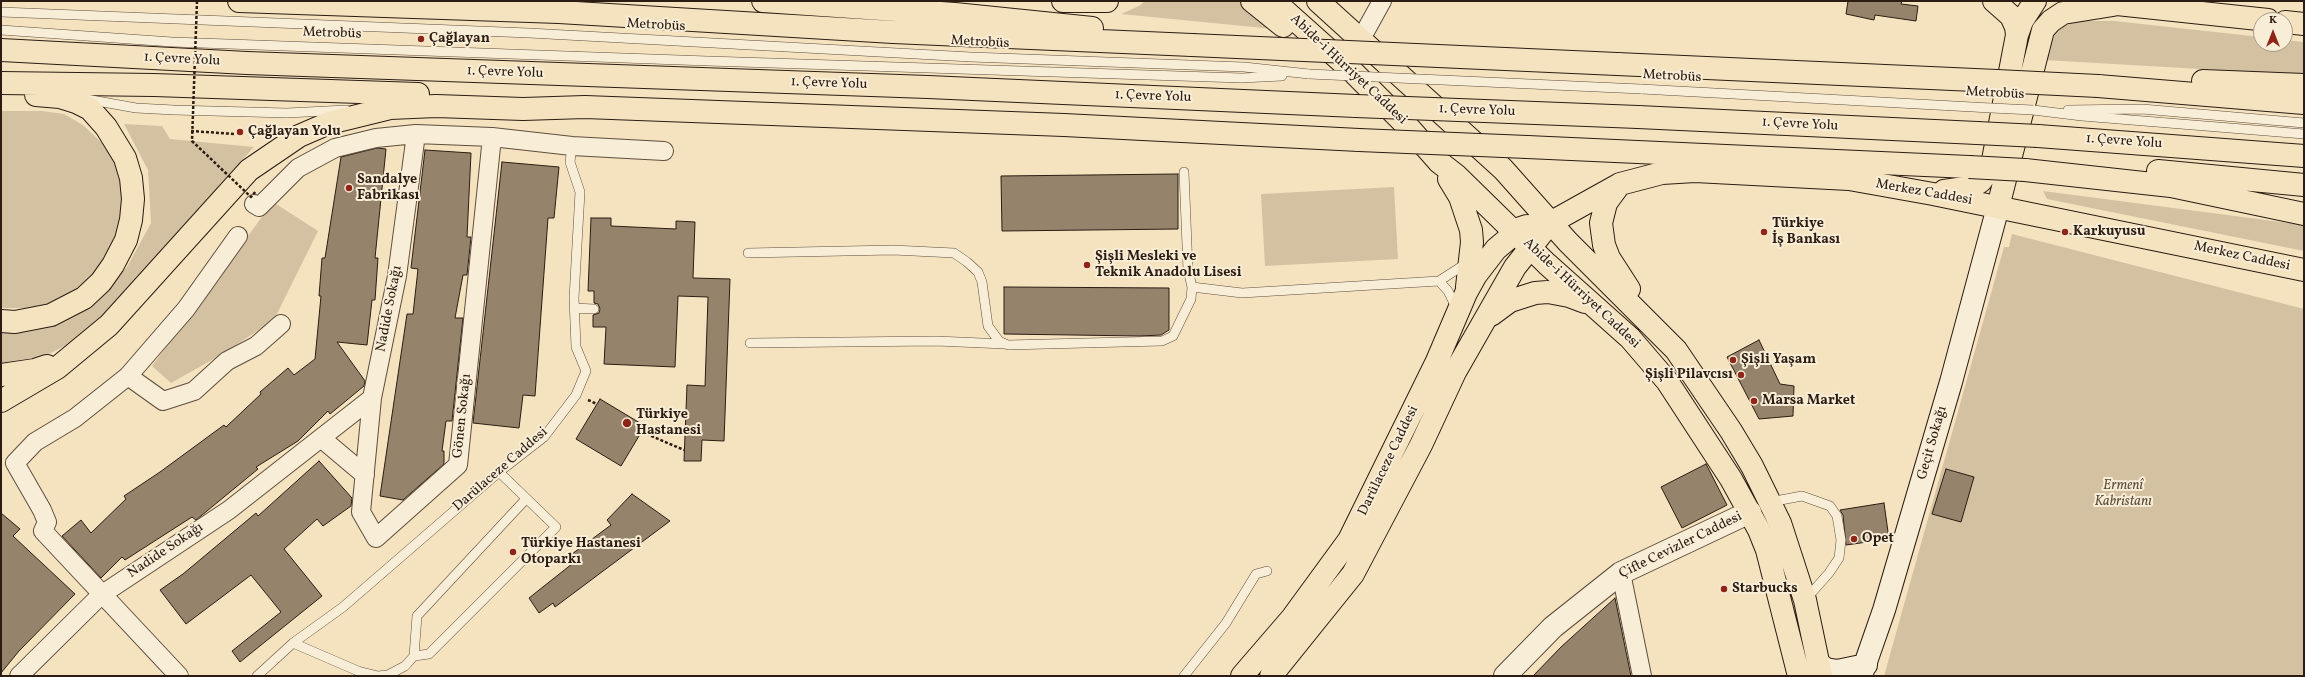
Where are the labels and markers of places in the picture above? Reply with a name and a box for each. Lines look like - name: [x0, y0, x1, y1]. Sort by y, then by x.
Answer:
- place label: Çağlayan: [429, 31, 490, 47]
- marker: Çağlayan: [416, 34, 426, 44]
- place label: Çağlayan Yolu: [248, 124, 341, 140]
- marker: Çağlayan Yolu: [235, 127, 245, 137]
- place label: Sandalye Fabrikası: [357, 172, 419, 204]
- marker: Sandalye Fabrikası: [344, 183, 354, 193]
- place label: Türkiye İş Bankası: [1772, 216, 1840, 248]
- place label: Karkuyusu: [2073, 224, 2145, 240]
- marker: Türkiye İş Bankası: [1759, 227, 1769, 237]
- marker: Karkuyusu: [2060, 227, 2070, 237]
- place label: Şişli Mesleki ve Teknik Anadolu Lisesi: [1095, 249, 1242, 282]
- marker: Şişli Mesleki ve Teknik Anadolu Lisesi: [1082, 260, 1092, 270]
- place label: Şişli Yaşam: [1741, 352, 1816, 368]
- marker: Şişli Yaşam: [1728, 355, 1738, 365]
- place label: Şişli Pilavcısı: [1645, 367, 1733, 383]
- marker: Şişli Pilavcısı: [1736, 370, 1746, 380]
- place label: Marsa Market: [1762, 393, 1855, 409]
- marker: Marsa Market: [1749, 396, 1759, 406]
- place label: Türkiye Hastanesi: [636, 407, 701, 440]
- marker: Türkiye Hastanesi: [621, 417, 633, 429]
- place label: Opet: [1862, 531, 1894, 547]
- marker: Opet: [1849, 534, 1859, 544]
- place label: Türkiye Hastanesi Otoparkı: [521, 536, 641, 568]
- marker: Türkiye Hastanesi Otoparkı: [508, 547, 518, 557]
- place label: Starbucks: [1732, 581, 1798, 597]
- marker: Starbucks: [1719, 584, 1729, 594]

